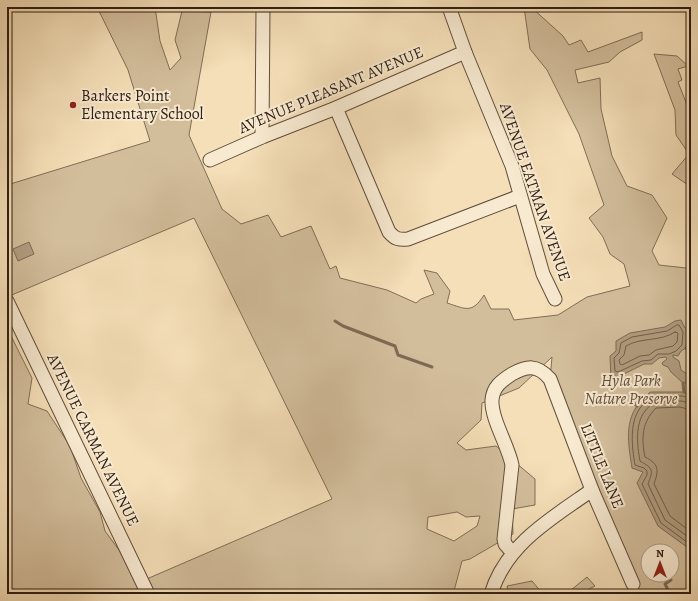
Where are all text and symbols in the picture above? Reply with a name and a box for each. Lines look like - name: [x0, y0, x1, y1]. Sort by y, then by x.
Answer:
- street label: AVENUE PLEASANT AVENUE: [234, 41, 427, 139]
- place label: Barkers Point Elementary School: [81, 85, 204, 125]
- street label: AVENUE EATMAN AVENUE: [494, 99, 576, 284]
- marker: Barkers Point Elementary School: [68, 100, 78, 110]
- street label: AVENUE CARMAN AVENUE: [41, 349, 144, 530]
- park label: Hyla Park Nature Preserve: [585, 370, 678, 410]
- street label: LITTLE LANE: [575, 420, 629, 512]
- north arrow: [640, 543, 680, 583]
- text: N: [656, 546, 664, 561]

